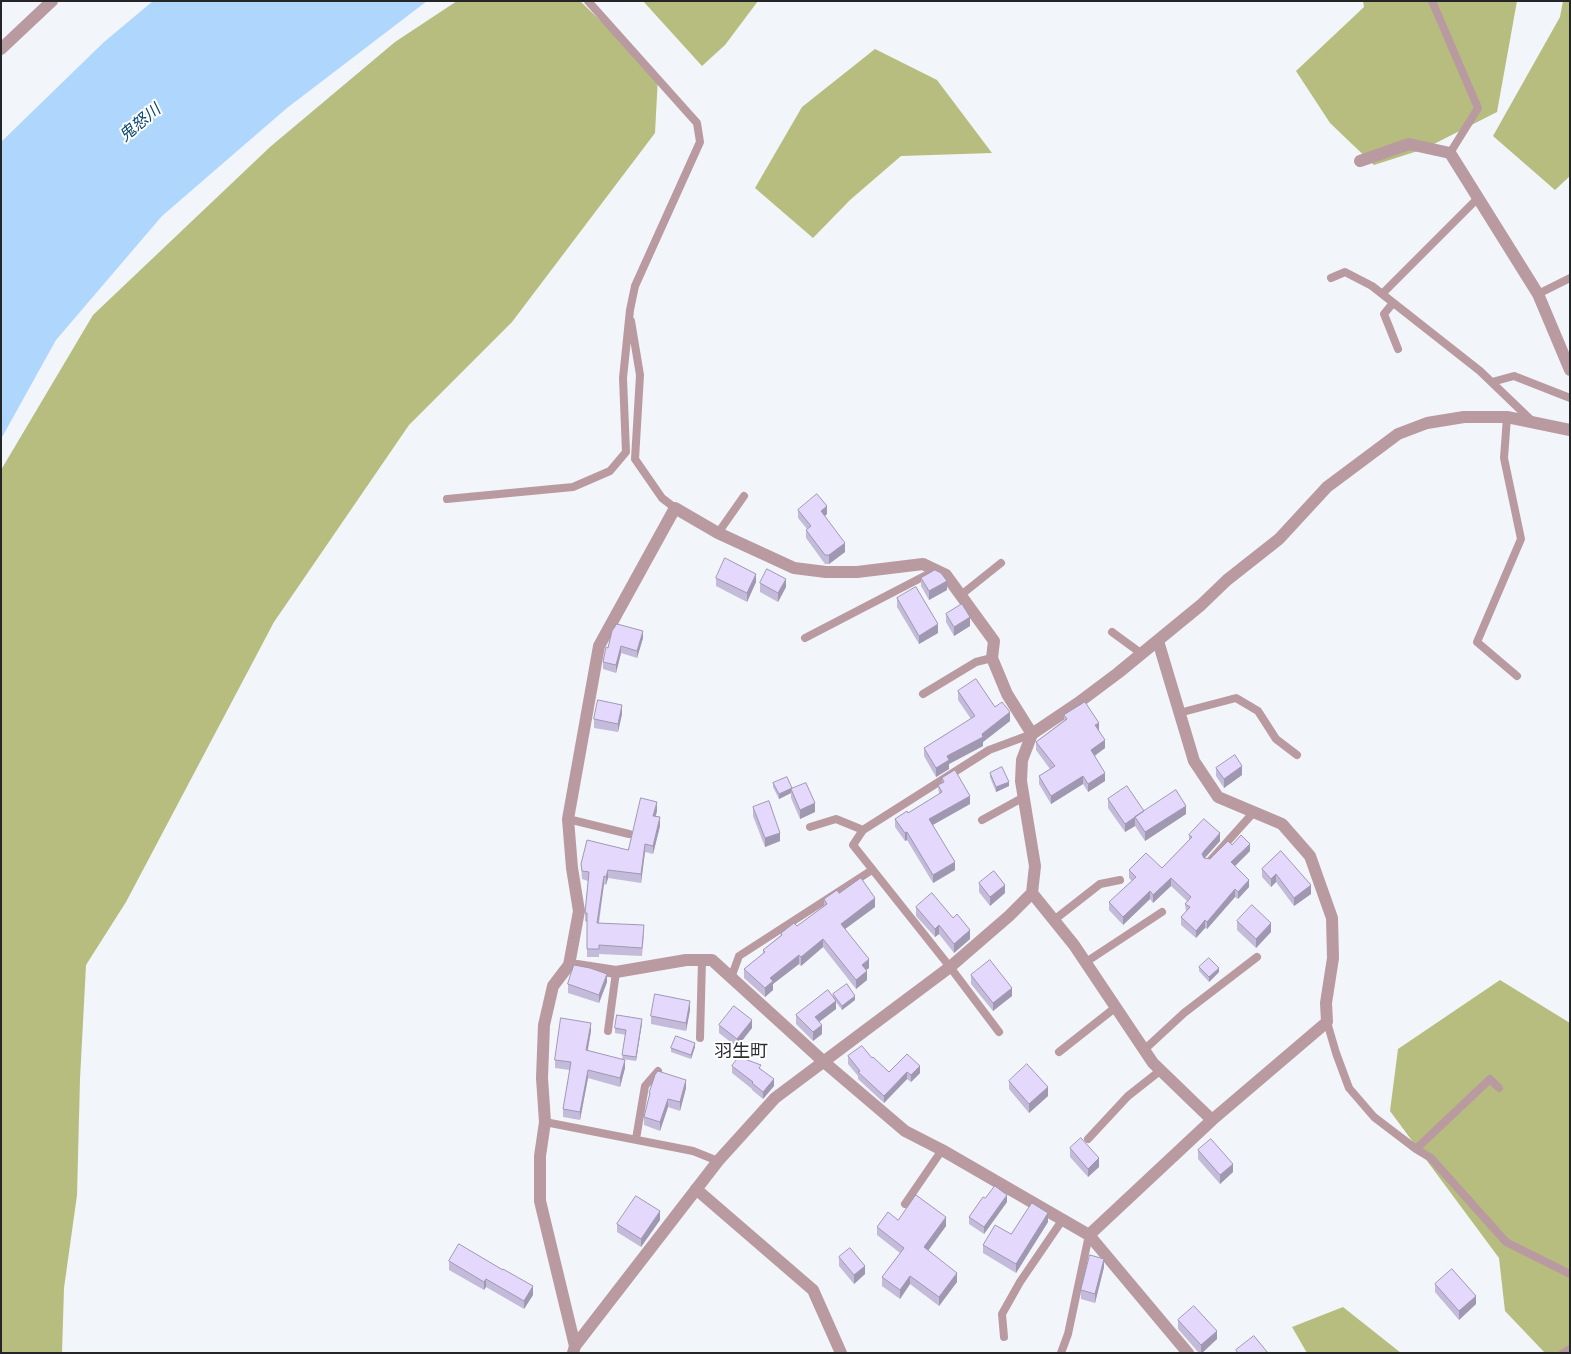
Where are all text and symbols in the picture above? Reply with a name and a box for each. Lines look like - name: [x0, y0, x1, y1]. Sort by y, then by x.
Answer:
- water label: 鬼怒川: [115, 100, 165, 146]
- district label: 羽生町: [714, 1041, 768, 1063]

